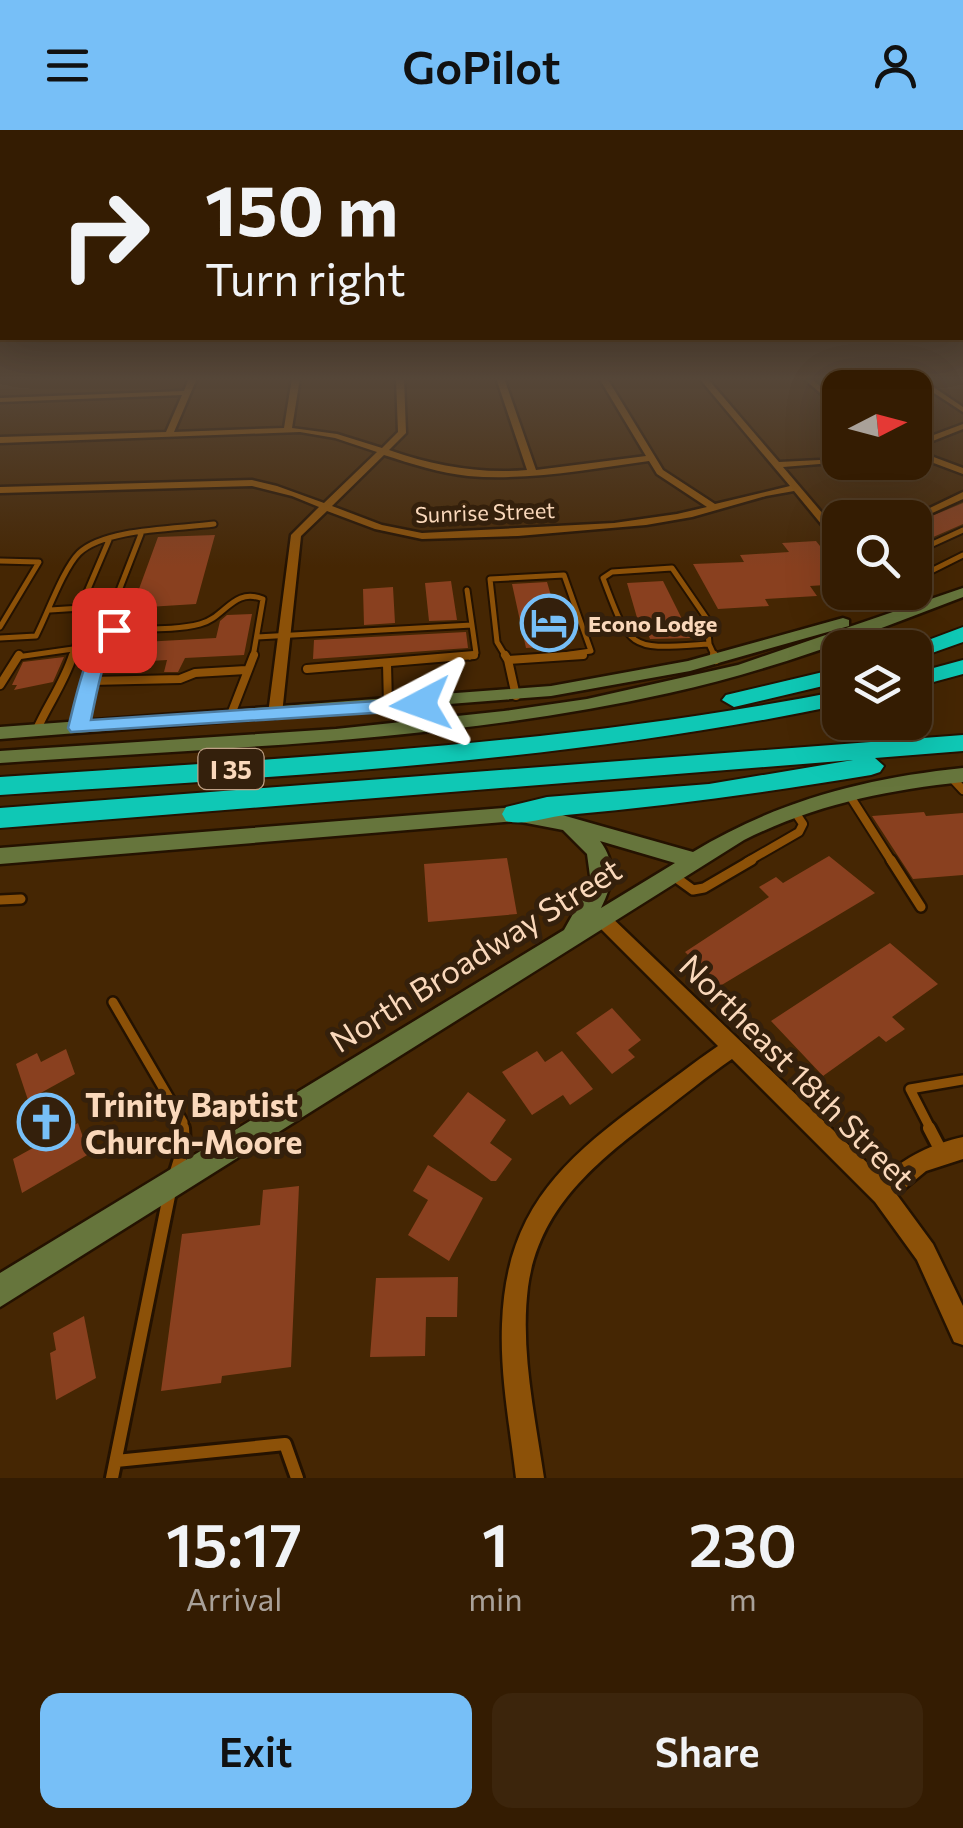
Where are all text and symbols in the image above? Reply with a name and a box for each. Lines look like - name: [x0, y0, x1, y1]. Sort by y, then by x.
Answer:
- icon: menu: [40, 38, 95, 93]
- text: GoPilot: [402, 38, 561, 93]
- icon: person: [868, 38, 923, 93]
- text: 150 m: [205, 165, 398, 250]
- icon: right: [40, 170, 170, 300]
- text: Turn right: [205, 250, 406, 305]
- north arrow: [822, 370, 932, 480]
- map controls: [822, 370, 932, 740]
- street label: Sunrise Street: [414, 496, 556, 528]
- button: search: [822, 500, 932, 610]
- pin: [72, 588, 157, 673]
- hotel icon: Econo Lodge: [519, 593, 579, 653]
- icon: arrive: [87, 603, 142, 658]
- place label: Econo Lodge: [588, 610, 717, 637]
- button: layers: [822, 630, 932, 740]
- position arrow: [369, 652, 473, 756]
- road number: I 35: [198, 749, 264, 789]
- street label: North Broadway Street: [322, 848, 628, 1060]
- street label: Northeast 18th Street: [672, 945, 924, 1197]
- place label: Trinity Baptist Church-Moore: [85, 1084, 302, 1161]
- church icon: Trinity Baptist Church-Moore: [16, 1092, 76, 1152]
- text: 15:17: [166, 1506, 302, 1579]
- text: 1: [482, 1506, 509, 1579]
- text: 230: [689, 1506, 797, 1579]
- text: Arrival: [186, 1578, 283, 1618]
- text: min: [468, 1578, 523, 1618]
- text: m: [729, 1578, 757, 1618]
- button: Exit: [40, 1693, 472, 1808]
- button: Share: [492, 1693, 923, 1808]

